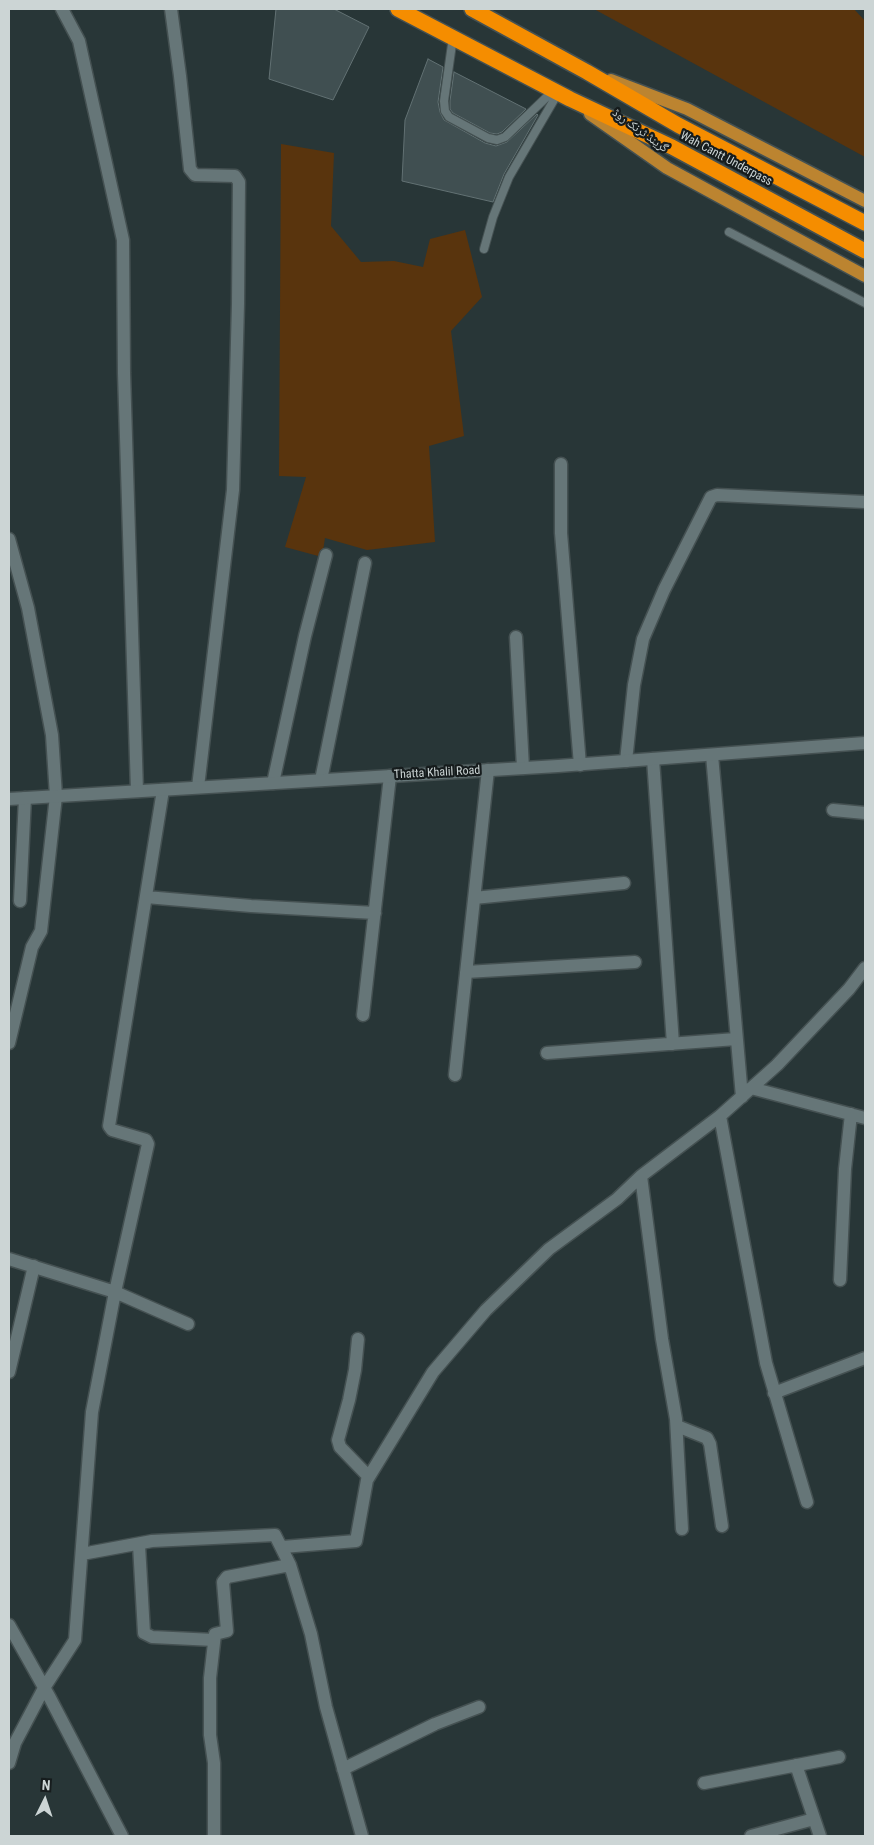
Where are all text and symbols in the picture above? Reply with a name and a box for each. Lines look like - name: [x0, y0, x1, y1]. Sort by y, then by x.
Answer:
- street label: گرینڈ ٹرنک روڈ: [609, 106, 671, 156]
- street label: Wah Cantt Underpass: [678, 129, 774, 189]
- street label: Thatta Khalil Road: [393, 764, 481, 782]
- north arrow: [20, 1775, 70, 1825]
- text: N: [41, 1777, 51, 1793]

